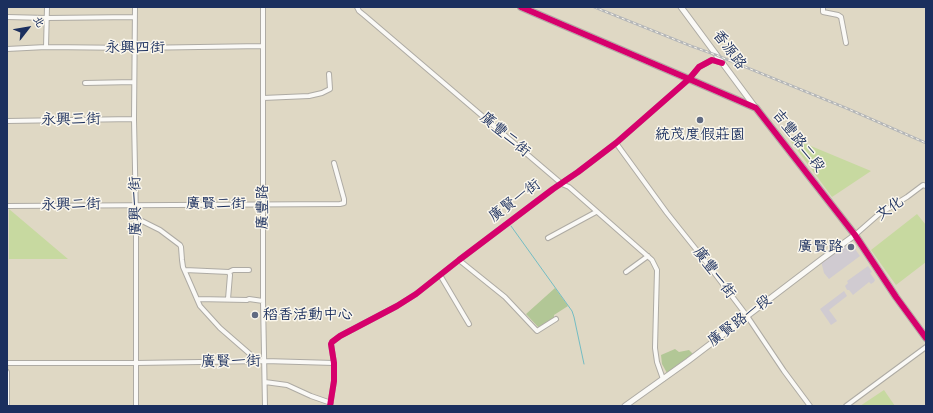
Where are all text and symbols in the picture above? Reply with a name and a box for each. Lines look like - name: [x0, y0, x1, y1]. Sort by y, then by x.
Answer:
- north arrow: [8, 8, 48, 48]
- text: 北: [30, 13, 47, 30]
- street label: 香源路: [708, 27, 750, 73]
- street label: 永興四街: [105, 39, 165, 57]
- street label: 吉豐路二段: [768, 106, 828, 176]
- street label: 廣豐二街: [476, 109, 534, 161]
- street label: 永興三街: [41, 110, 101, 130]
- marker: 統茂度假莊園: [695, 115, 705, 125]
- place label: 統茂度假莊園: [655, 126, 745, 144]
- street label: 廣興一街: [126, 176, 146, 236]
- street label: 廣賢一街: [486, 176, 544, 226]
- street label: 廣豐路: [254, 185, 272, 229]
- street label: 文化: [873, 193, 907, 225]
- street label: 永興二街: [41, 195, 101, 215]
- street label: 廣賢二街: [186, 195, 246, 213]
- place label: 廣賢路: [798, 238, 843, 256]
- marker: 廣賢路: [846, 242, 856, 252]
- street label: 廣豐一街: [689, 244, 739, 302]
- street label: 廣賢路一段: [705, 291, 775, 351]
- place label: 稻香活動中心: [263, 306, 353, 324]
- marker: 稻香活動中心: [250, 310, 260, 320]
- street label: 廣賢一街: [201, 352, 261, 372]

